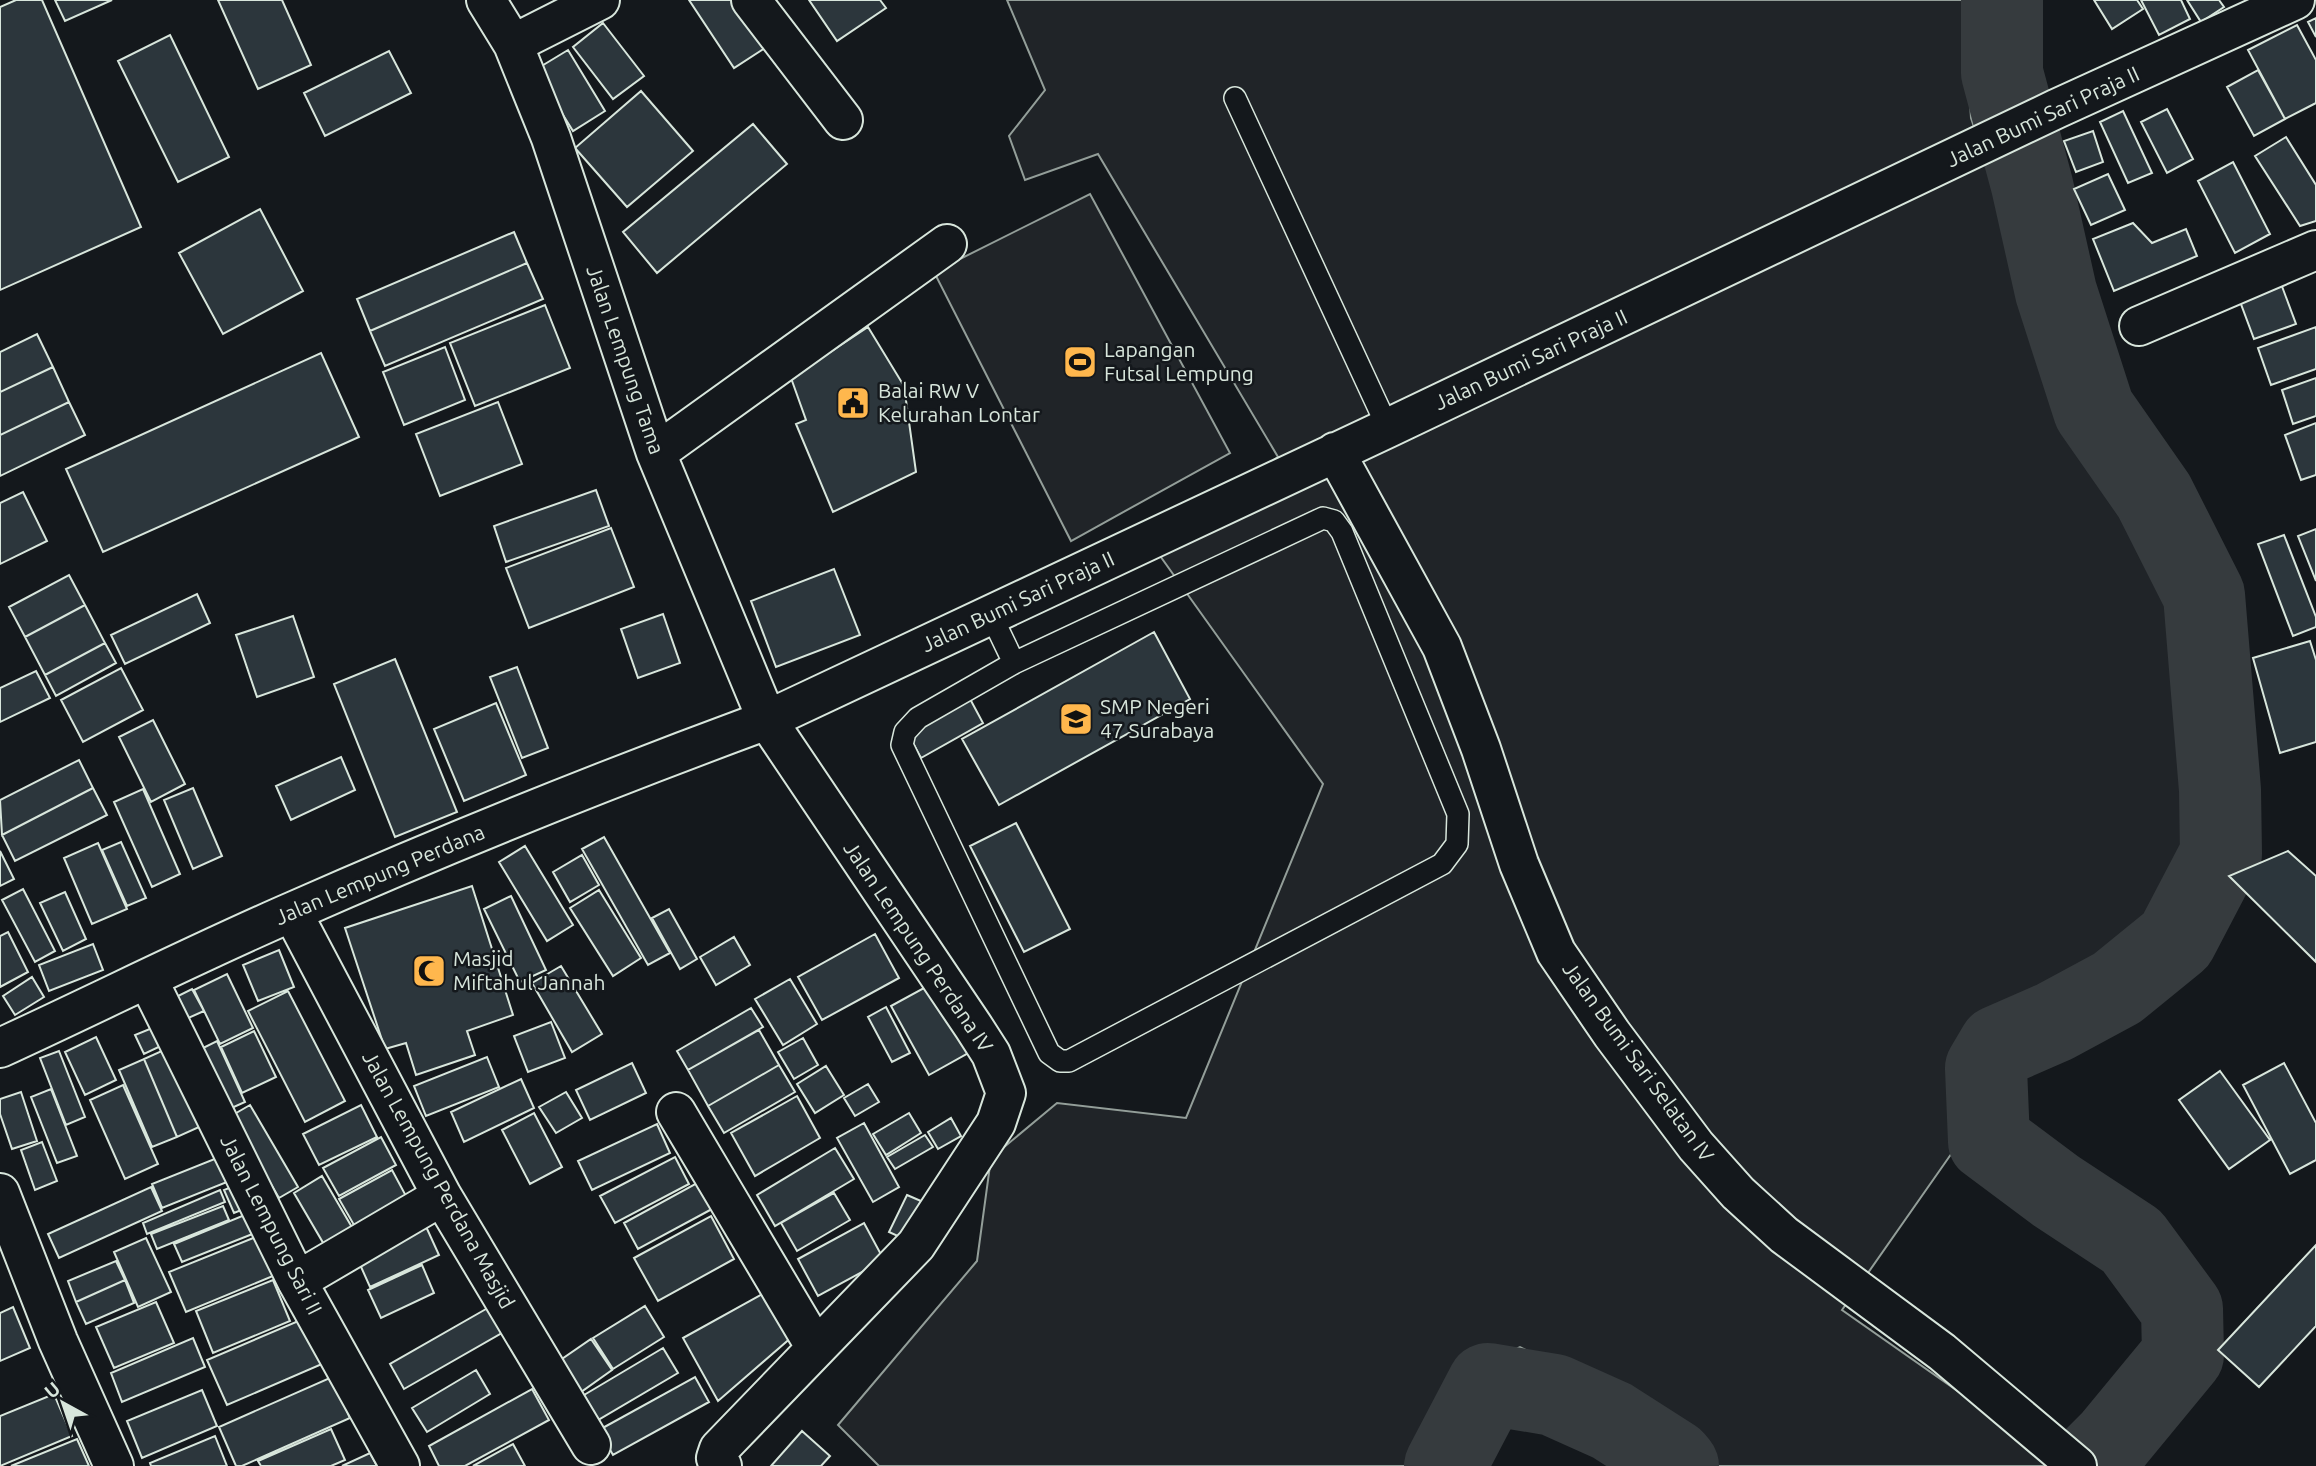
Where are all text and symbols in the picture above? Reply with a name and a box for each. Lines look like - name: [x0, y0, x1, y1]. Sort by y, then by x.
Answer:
- street label: Jalan Bumi Sari Praja II: [1942, 61, 2143, 171]
- street label: Jalan Lempung Tama: [582, 262, 670, 457]
- street label: Jalan Bumi Sari Praja II: [1430, 304, 1631, 414]
- place label: Lapangan Futsal Lempung: [1104, 337, 1254, 385]
- sports icon: Lapangan Futsal Lempung: [1061, 343, 1099, 381]
- place label: Balai RW V Kelurahan Lontar: [878, 378, 1040, 426]
- public building icon: Balai RW V Kelurahan Lontar: [834, 384, 872, 422]
- street label: Jalan Bumi Sari Praja II: [917, 546, 1118, 656]
- place label: SMP Negeri 47 Surabaya: [1100, 694, 1214, 742]
- school or university icon: SMP Negeri 47 Surabaya: [1057, 700, 1095, 738]
- street label: Jalan Lempung Perdana: [271, 819, 488, 929]
- street label: Jalan Lempung Perdana IV: [839, 837, 999, 1057]
- place label: Masjid Miftahul Jannah: [453, 946, 606, 994]
- mosque icon: Masjid Miftahul Jannah: [410, 952, 448, 990]
- street label: Jalan Bumi Sari Selatan IV: [1558, 957, 1720, 1166]
- street label: Jalan Lempung Perdana Masjid: [358, 1047, 520, 1313]
- street label: Jalan Lempung Sari II: [216, 1131, 328, 1318]
- north arrow: [28, 1368, 98, 1438]
- text: U: [40, 1377, 64, 1403]

